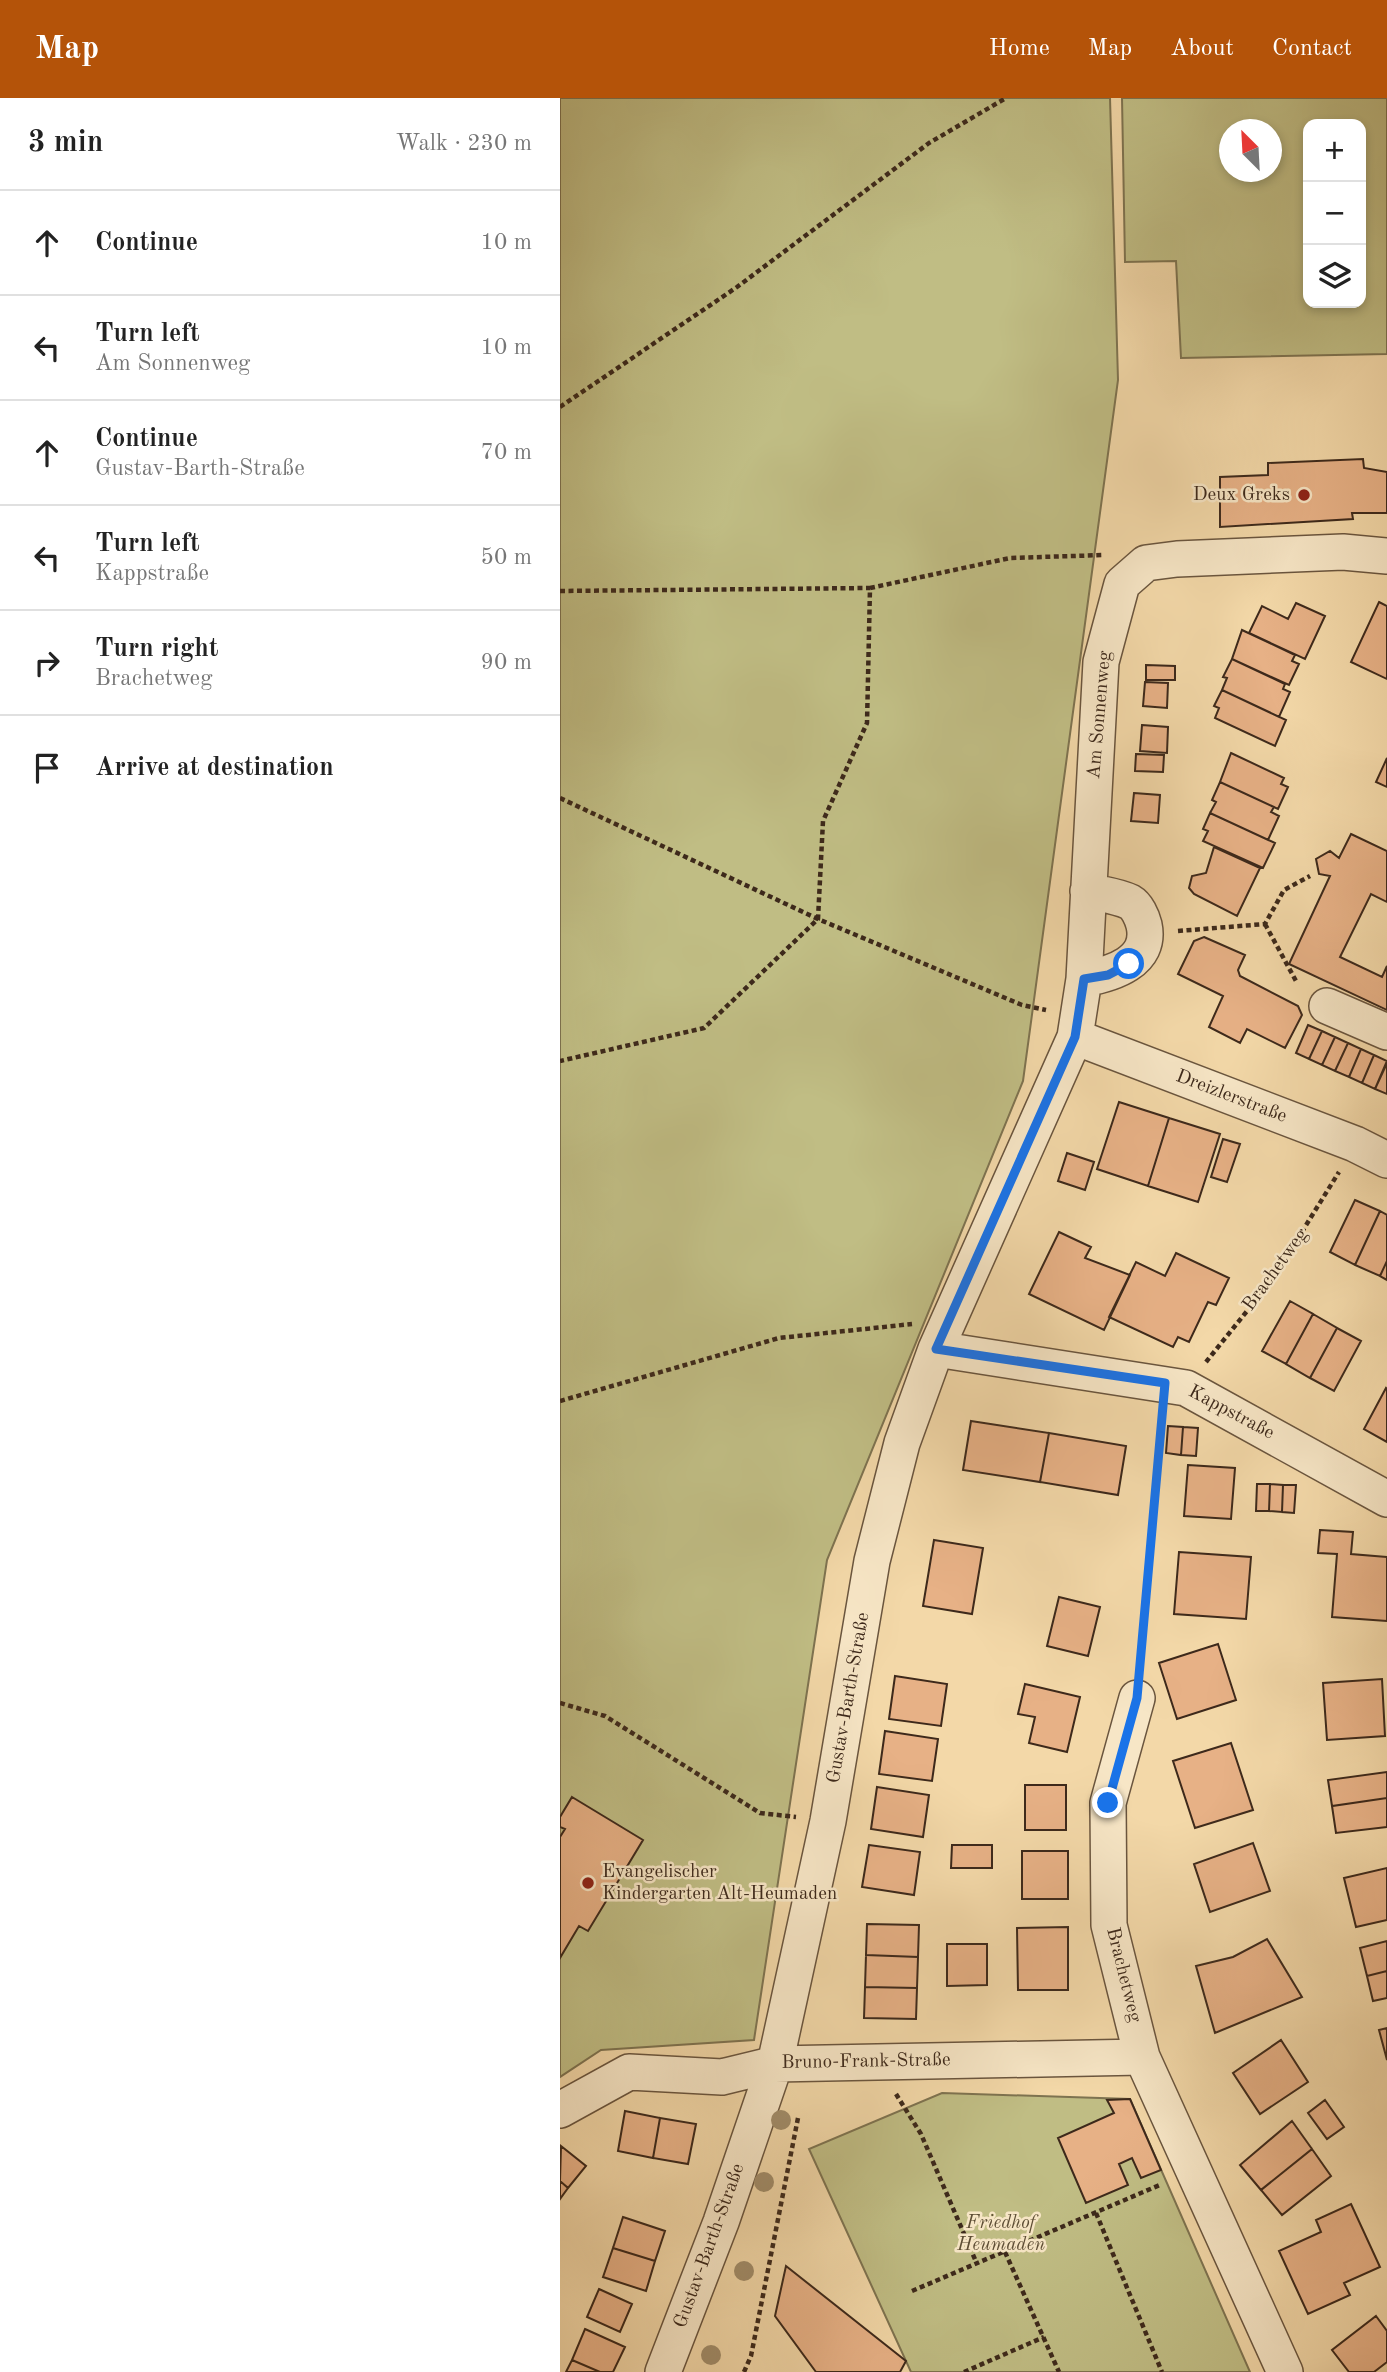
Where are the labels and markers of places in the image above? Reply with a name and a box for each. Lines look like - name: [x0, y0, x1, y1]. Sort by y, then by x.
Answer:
- place label: Deux Greks: [1193, 486, 1290, 505]
- marker: Deux Greks: [1296, 487, 1312, 503]
- place label: Evangelischer Kindergarten Alt-Heumaden: [602, 1863, 837, 1904]
- marker: Evangelischer Kindergarten Alt-Heumaden: [580, 1875, 596, 1891]

